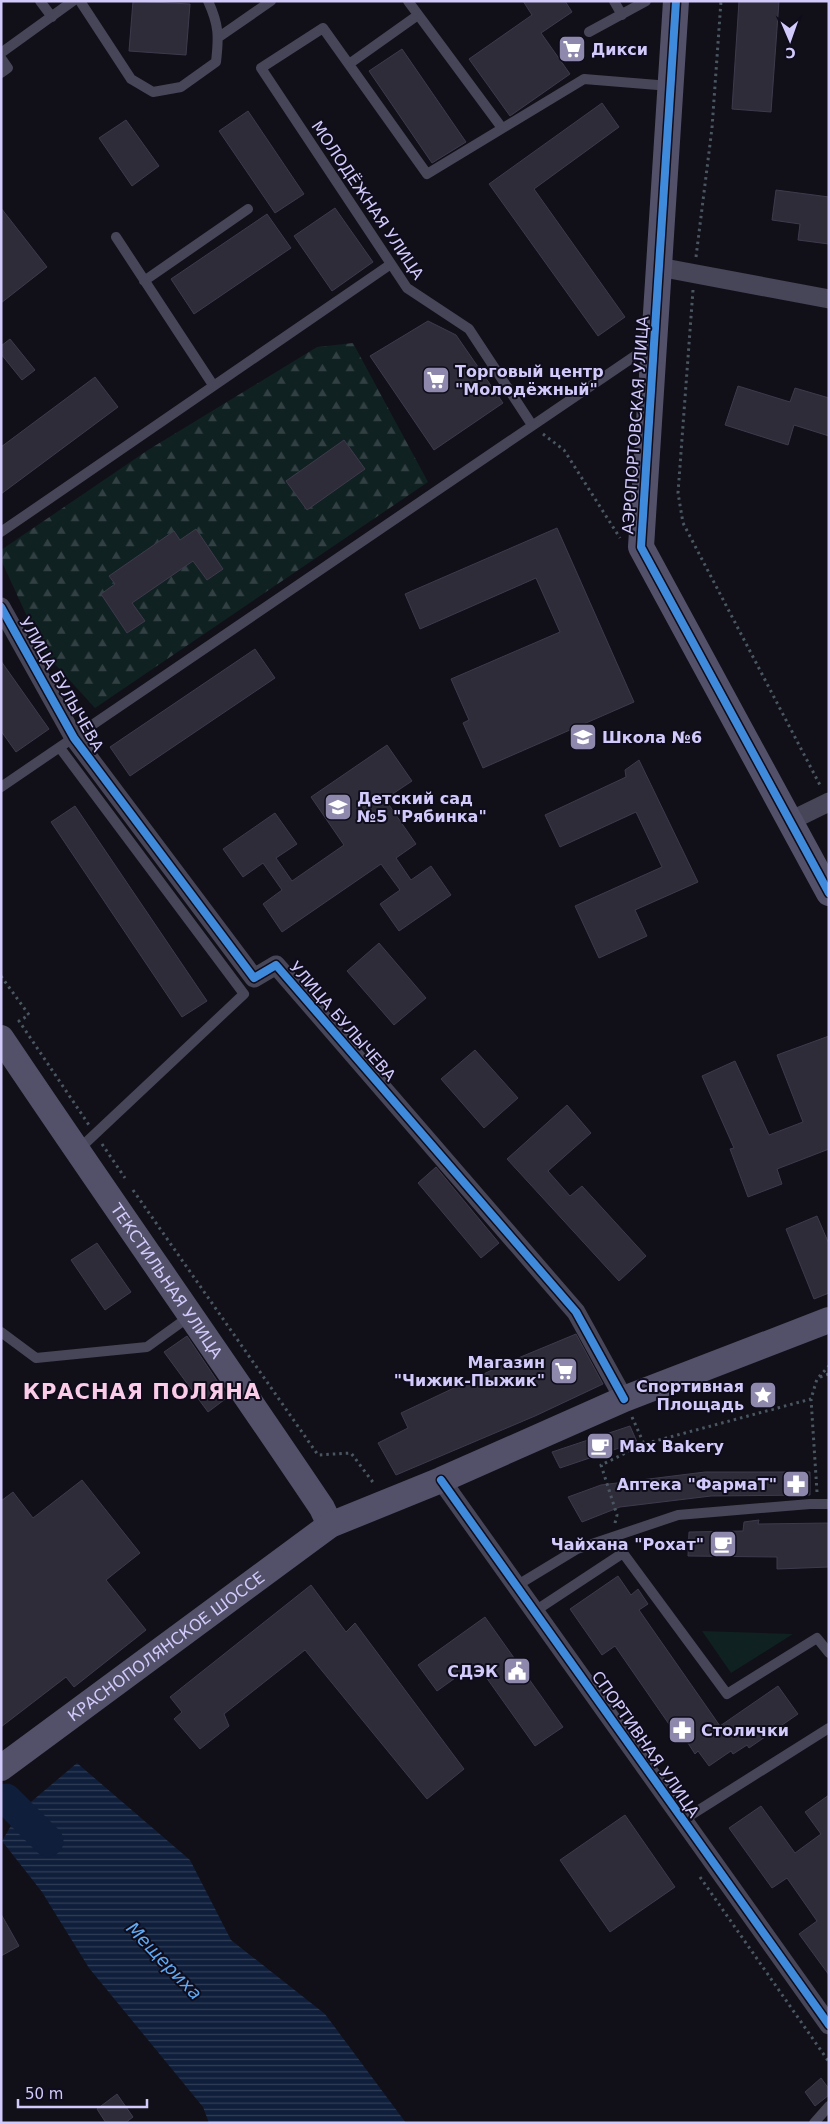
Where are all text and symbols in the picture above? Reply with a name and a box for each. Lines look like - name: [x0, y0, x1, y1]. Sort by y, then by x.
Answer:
- north arrow: [765, 15, 815, 65]
- supermarket icon: Дикси: [557, 34, 587, 64]
- place label: Дикси: [591, 40, 648, 59]
- text: С: [785, 45, 796, 61]
- street label: МОЛОДЁЖНАЯ УЛИЦА: [307, 117, 428, 283]
- street label: АЭРОПОРТОВСКАЯ УЛИЦА: [618, 315, 653, 535]
- place label: Торговый центр "Молодёжный": [455, 362, 604, 399]
- supermarket icon: Торговый центр "Молодёжный": [421, 365, 451, 395]
- street label: УЛИЦА БУЛЫЧЕВА: [15, 614, 108, 755]
- school or university icon: Школа №6: [568, 722, 598, 752]
- place label: Школа №6: [602, 728, 702, 747]
- place label: Детский сад №5 "Рябинка": [357, 789, 487, 826]
- school or university icon: Детский сад №5 "Рябинка": [323, 792, 353, 822]
- street label: УЛИЦА БУЛЫЧЕВА: [286, 958, 400, 1085]
- street label: ТЕКСТИЛЬНАЯ УЛИЦА: [106, 1199, 226, 1362]
- place label: Магазин "Чижик-Пыжик": [394, 1353, 545, 1390]
- supermarket icon: Магазин "Чижик-Пыжик": [549, 1356, 579, 1386]
- place label: Спортивная Площадь: [636, 1377, 744, 1414]
- district label: КРАСНАЯ ПОЛЯНА: [23, 1380, 261, 1404]
- place icon: Спортивная Площадь: [748, 1380, 778, 1410]
- cafe icon: Max Bakery: [585, 1431, 615, 1461]
- place label: Max Bakery: [619, 1437, 725, 1456]
- pharmacy icon: Аптека "ФармаТ": [781, 1469, 811, 1499]
- place label: Аптека "ФармаТ": [617, 1475, 777, 1494]
- cafe icon: Чайхана "Рохат": [708, 1529, 738, 1559]
- place label: Чайхана "Рохат": [551, 1535, 704, 1554]
- street label: КРАСНОПОЛЯНСКОЕ ШОССЕ: [64, 1568, 268, 1726]
- public building icon: СДЭК: [502, 1656, 532, 1686]
- place label: СДЭК: [447, 1662, 498, 1681]
- street label: СПОРТИВНАЯ УЛИЦА: [588, 1667, 703, 1821]
- pharmacy icon: Столички: [667, 1715, 697, 1745]
- place label: Столички: [701, 1721, 789, 1740]
- water label: Мещериха: [122, 1918, 206, 2004]
- scale bar: [18, 2076, 146, 2108]
- text: 50 m: [25, 2085, 63, 2103]

